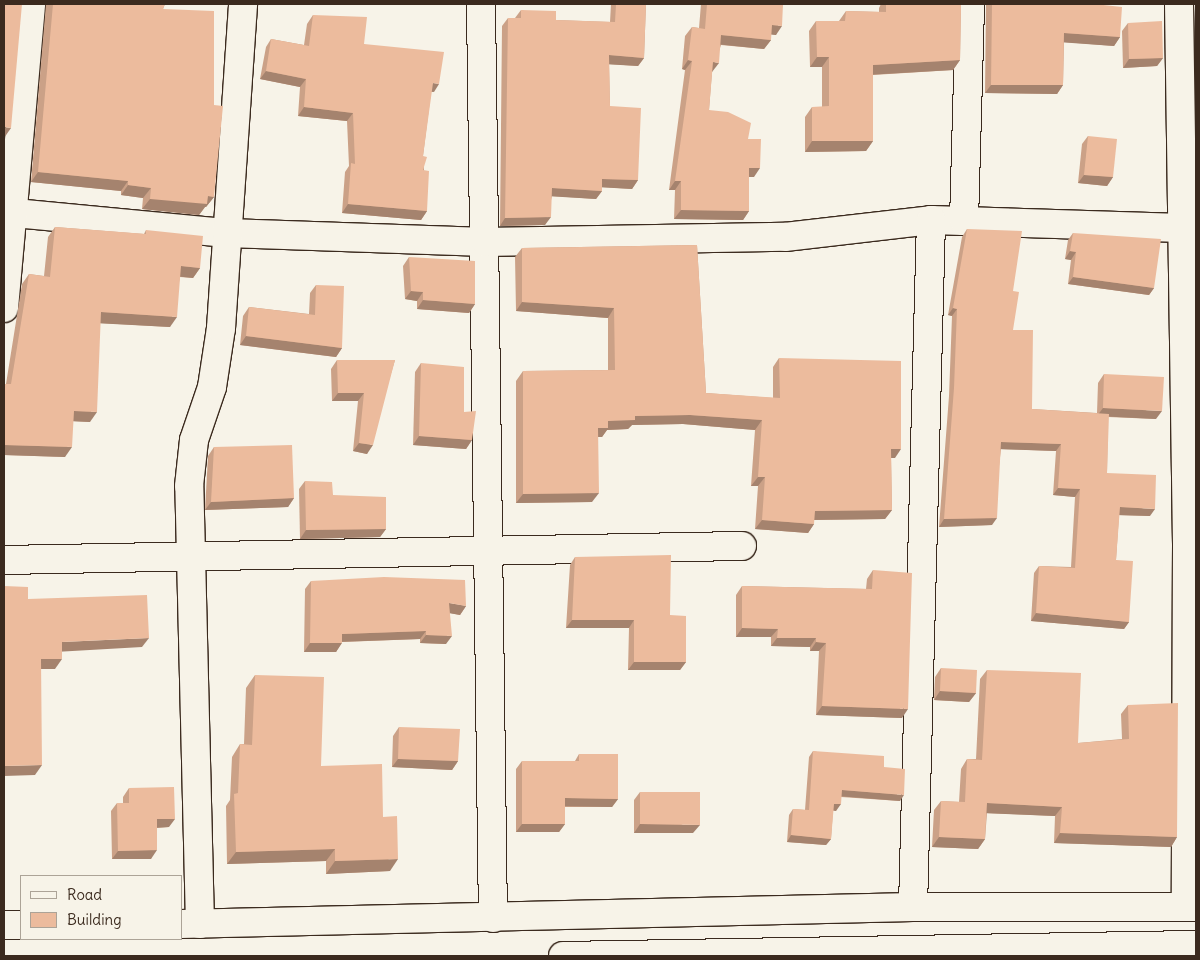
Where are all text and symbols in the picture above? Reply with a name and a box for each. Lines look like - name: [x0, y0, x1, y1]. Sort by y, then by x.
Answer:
- legend: [20, 875, 182, 940]
- text: Road: [67, 885, 102, 904]
- text: Building: [67, 910, 122, 929]

